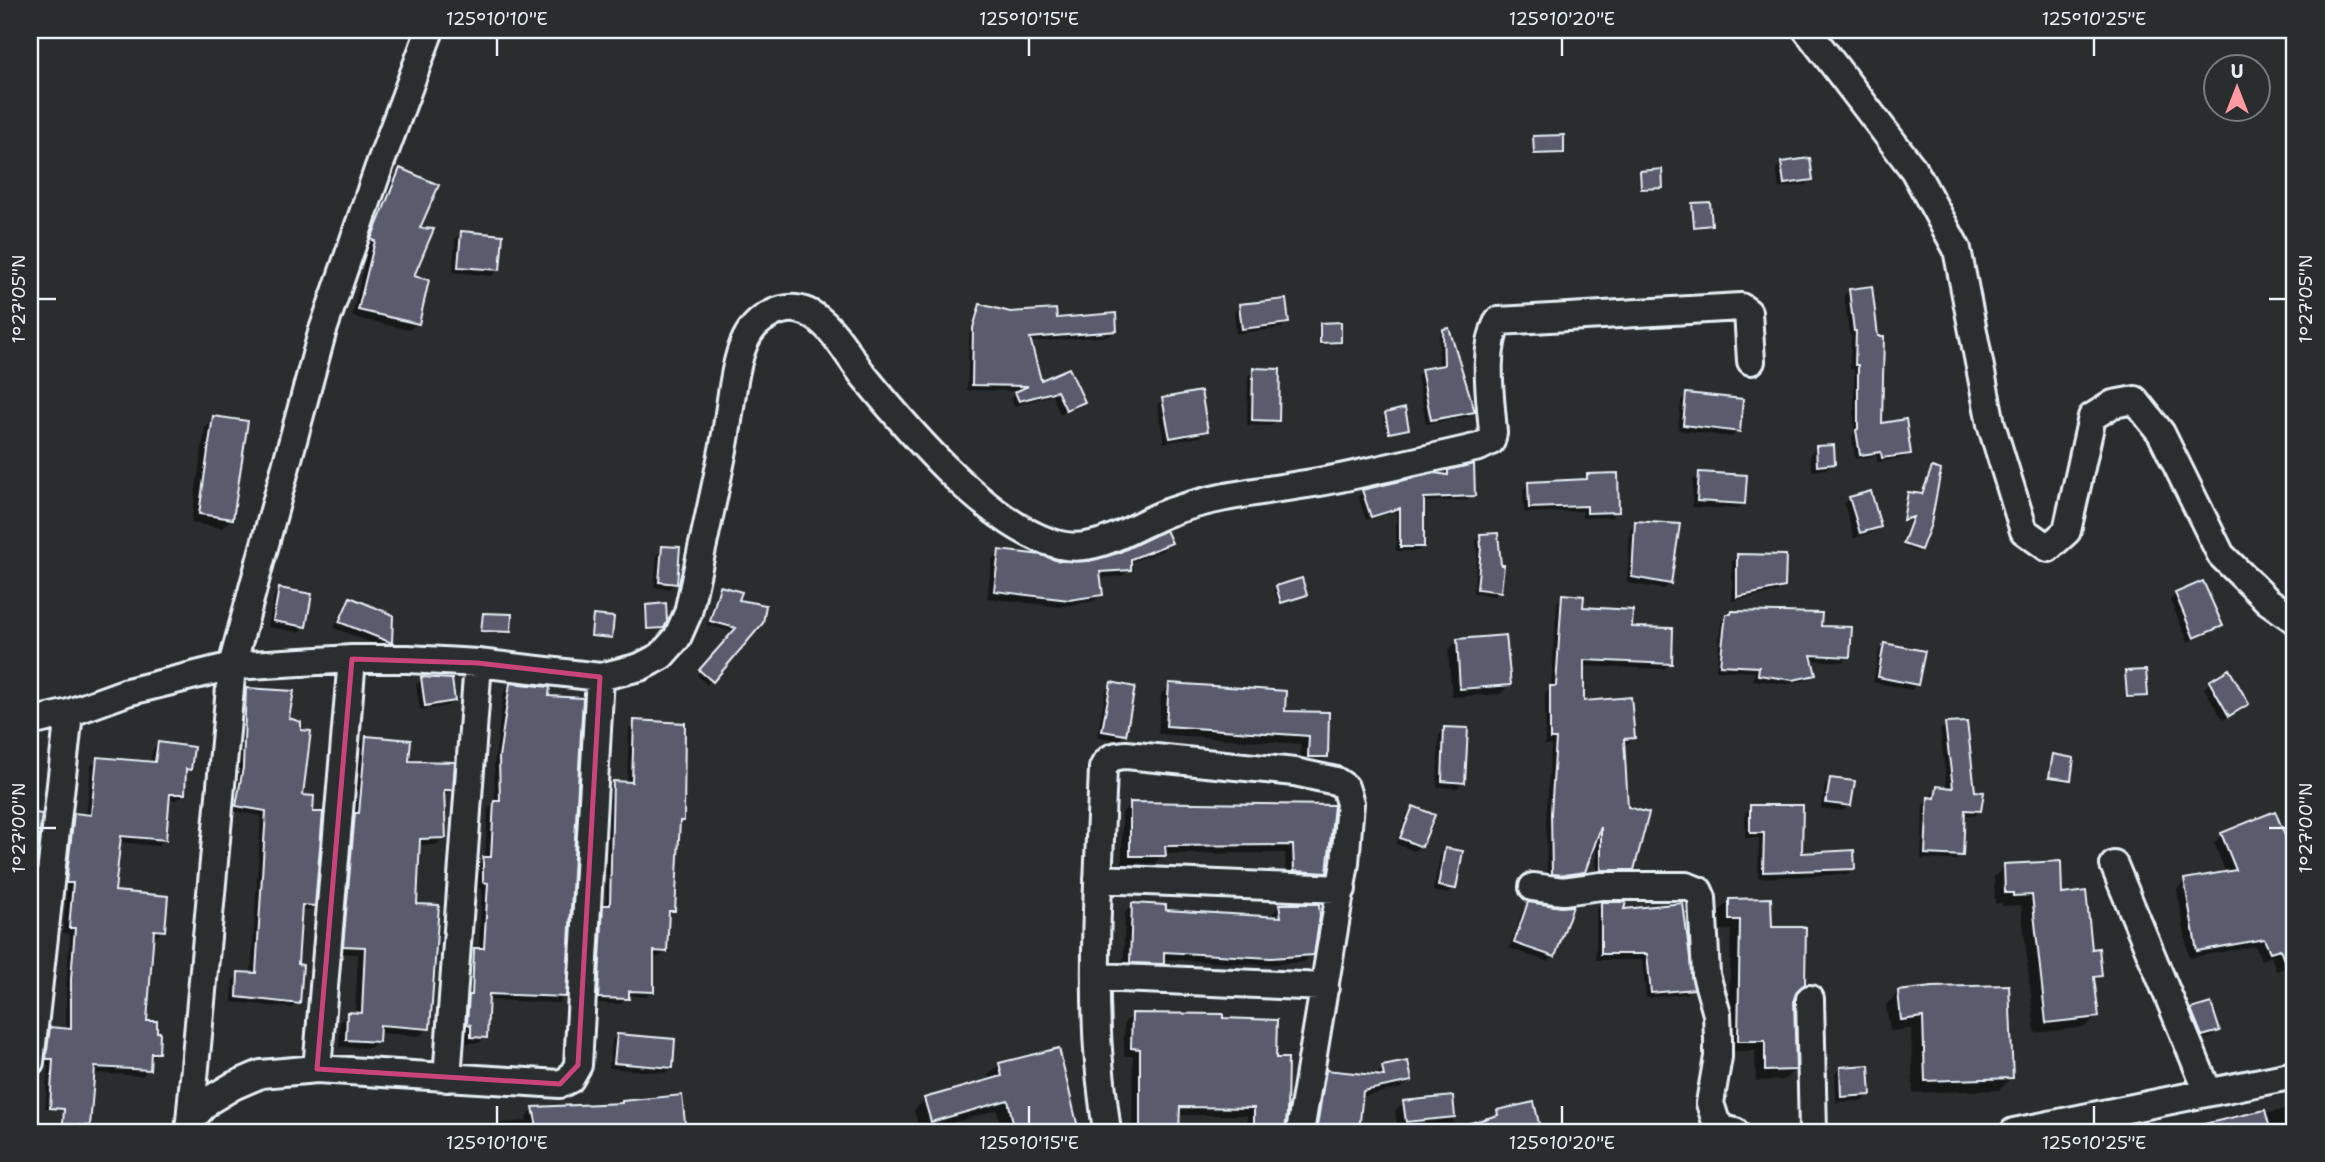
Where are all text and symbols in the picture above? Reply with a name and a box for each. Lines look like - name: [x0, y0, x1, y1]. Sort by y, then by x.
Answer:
- text: 125°10'10"E: [446, 7, 548, 31]
- text: 125°10'15"E: [979, 7, 1079, 31]
- text: 125°10'20"E: [1509, 7, 1615, 31]
- text: 125°10'25"E: [2042, 7, 2146, 31]
- north arrow: [2202, 52, 2272, 122]
- text: U: [2231, 59, 2244, 84]
- text: 1°27'05"N: [7, 255, 31, 343]
- text: 1°27'05"N: [2294, 255, 2318, 343]
- text: 1°27'00"N: [7, 783, 31, 873]
- text: 1°27'00"N: [2294, 783, 2318, 873]
- text: 125°10'10"E: [446, 1131, 548, 1155]
- text: 125°10'15"E: [979, 1131, 1079, 1155]
- text: 125°10'20"E: [1509, 1131, 1615, 1155]
- text: 125°10'25"E: [2042, 1131, 2146, 1155]

